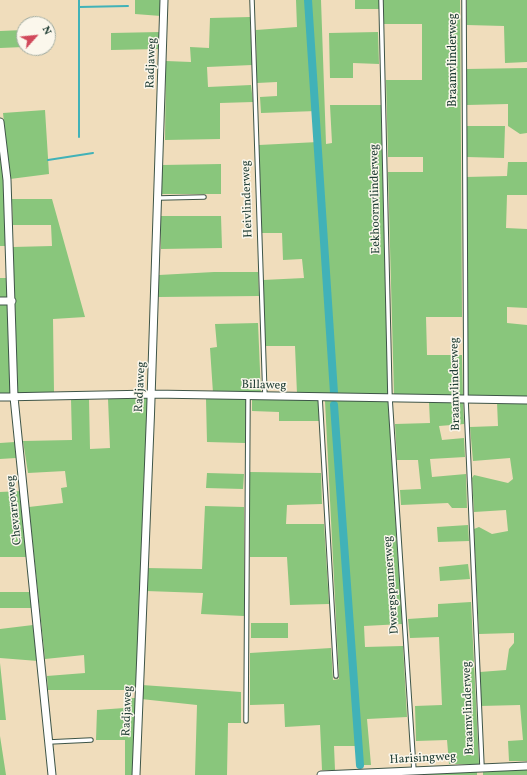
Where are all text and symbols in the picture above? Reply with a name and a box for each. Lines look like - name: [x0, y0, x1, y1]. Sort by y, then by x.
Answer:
- street label: Braamvlinderweg: [447, 13, 461, 107]
- north arrow: [16, 16, 56, 56]
- text: N: [38, 24, 55, 38]
- street label: Radjaweg: [144, 37, 160, 89]
- street label: Eekhoornvlinderweg: [368, 144, 384, 254]
- street label: Heivlinderweg: [239, 160, 257, 238]
- street label: Braamvlinderweg: [448, 337, 464, 431]
- street label: Radjaweg: [132, 361, 150, 413]
- street label: Billaweg: [241, 378, 287, 394]
- street label: Chevarroweg: [4, 474, 26, 546]
- street label: Dwergspannerweg: [381, 535, 403, 635]
- street label: Braamvlinderweg: [460, 661, 478, 755]
- street label: Radjaweg: [120, 685, 136, 737]
- street label: Harisingweg: [389, 750, 457, 768]

